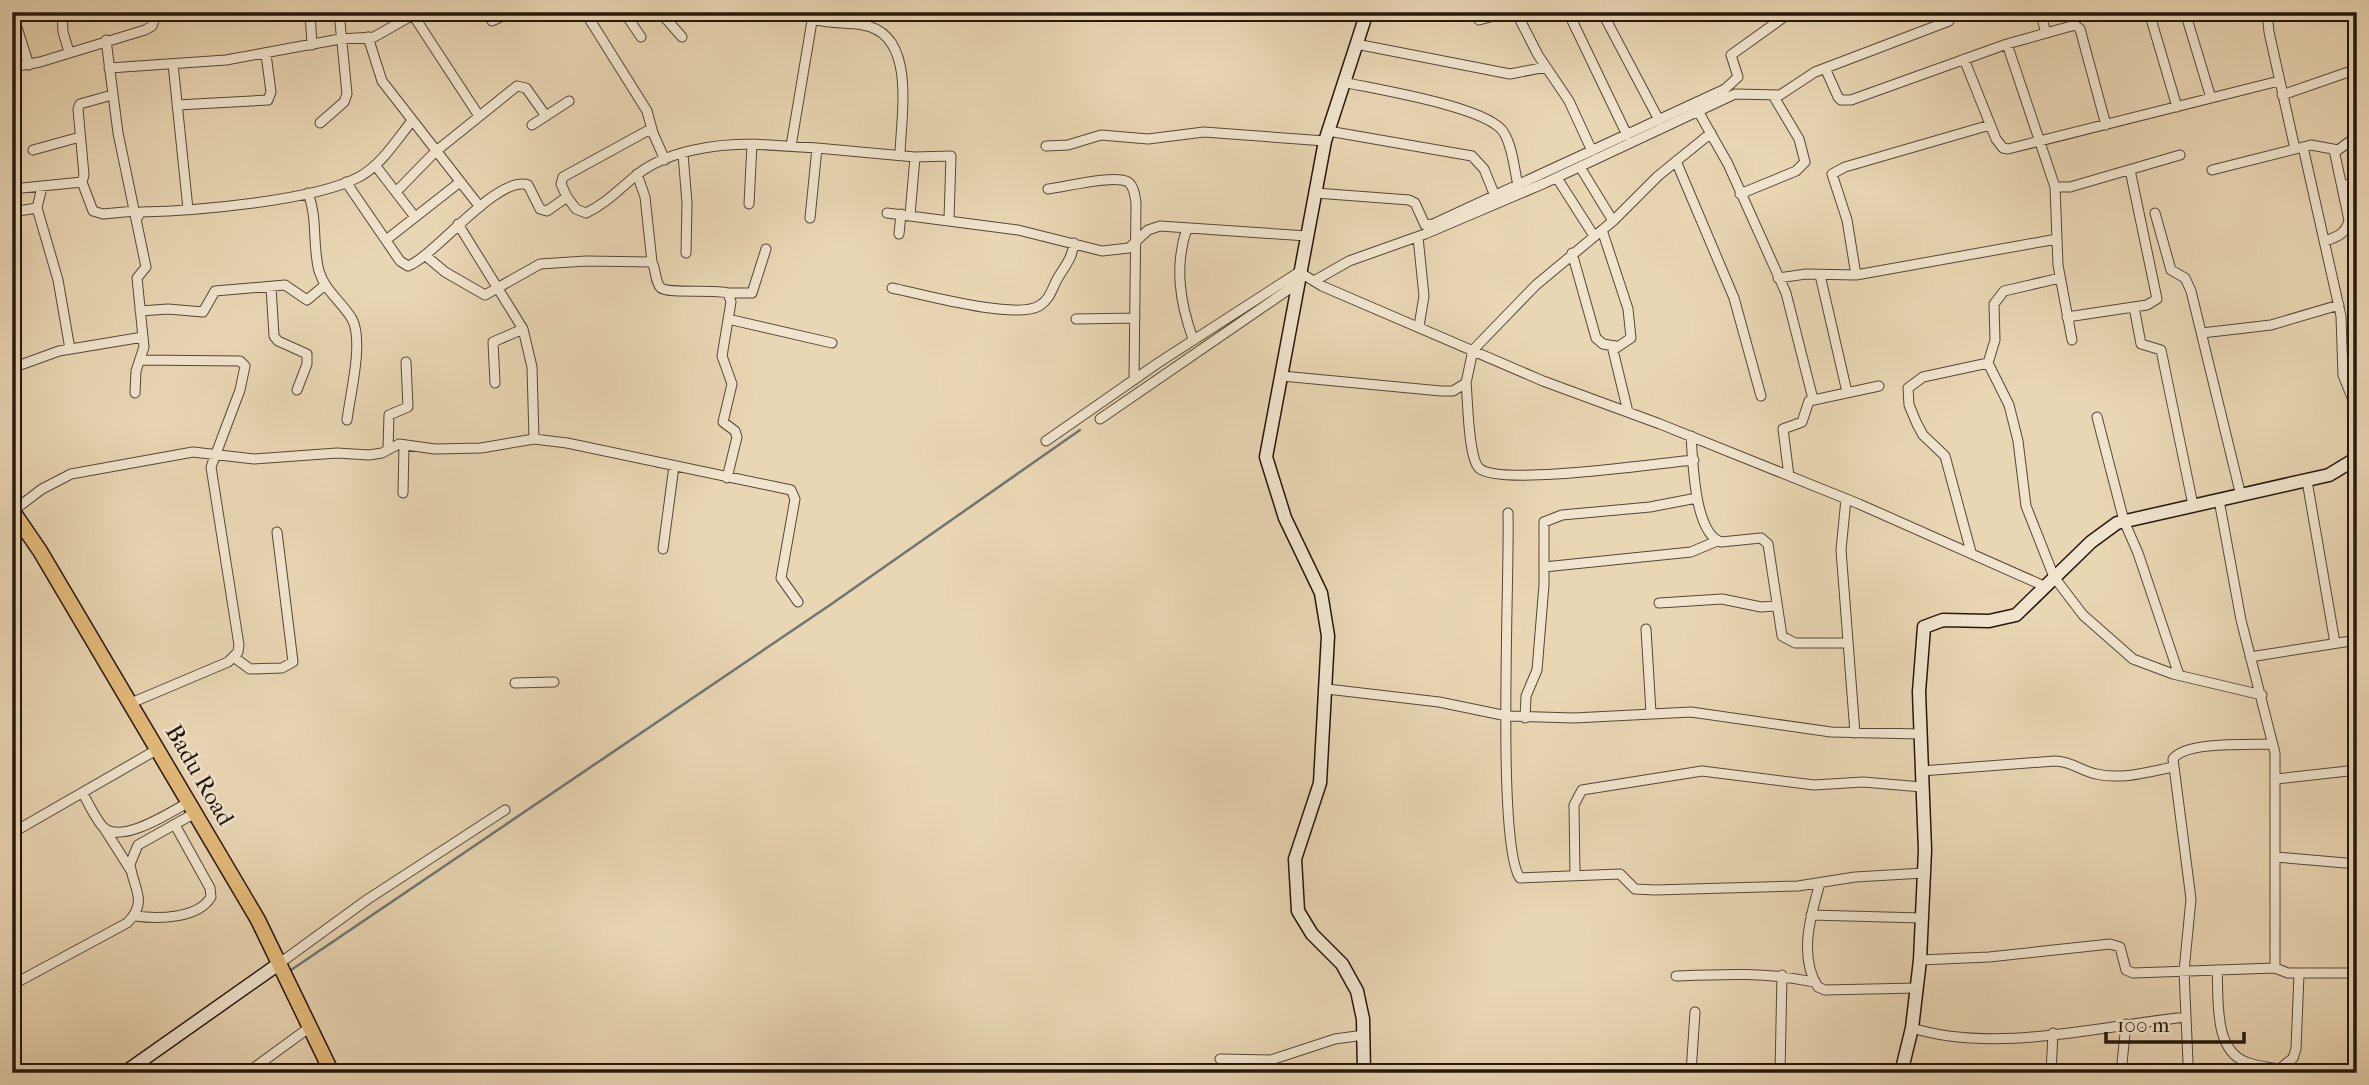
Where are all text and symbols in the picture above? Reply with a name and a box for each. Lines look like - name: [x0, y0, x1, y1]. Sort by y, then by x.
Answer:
- street label: Badu Road: [160, 720, 241, 831]
- scale bar: [2106, 1001, 2245, 1045]
- text: 100 m: [2117, 1013, 2170, 1037]

